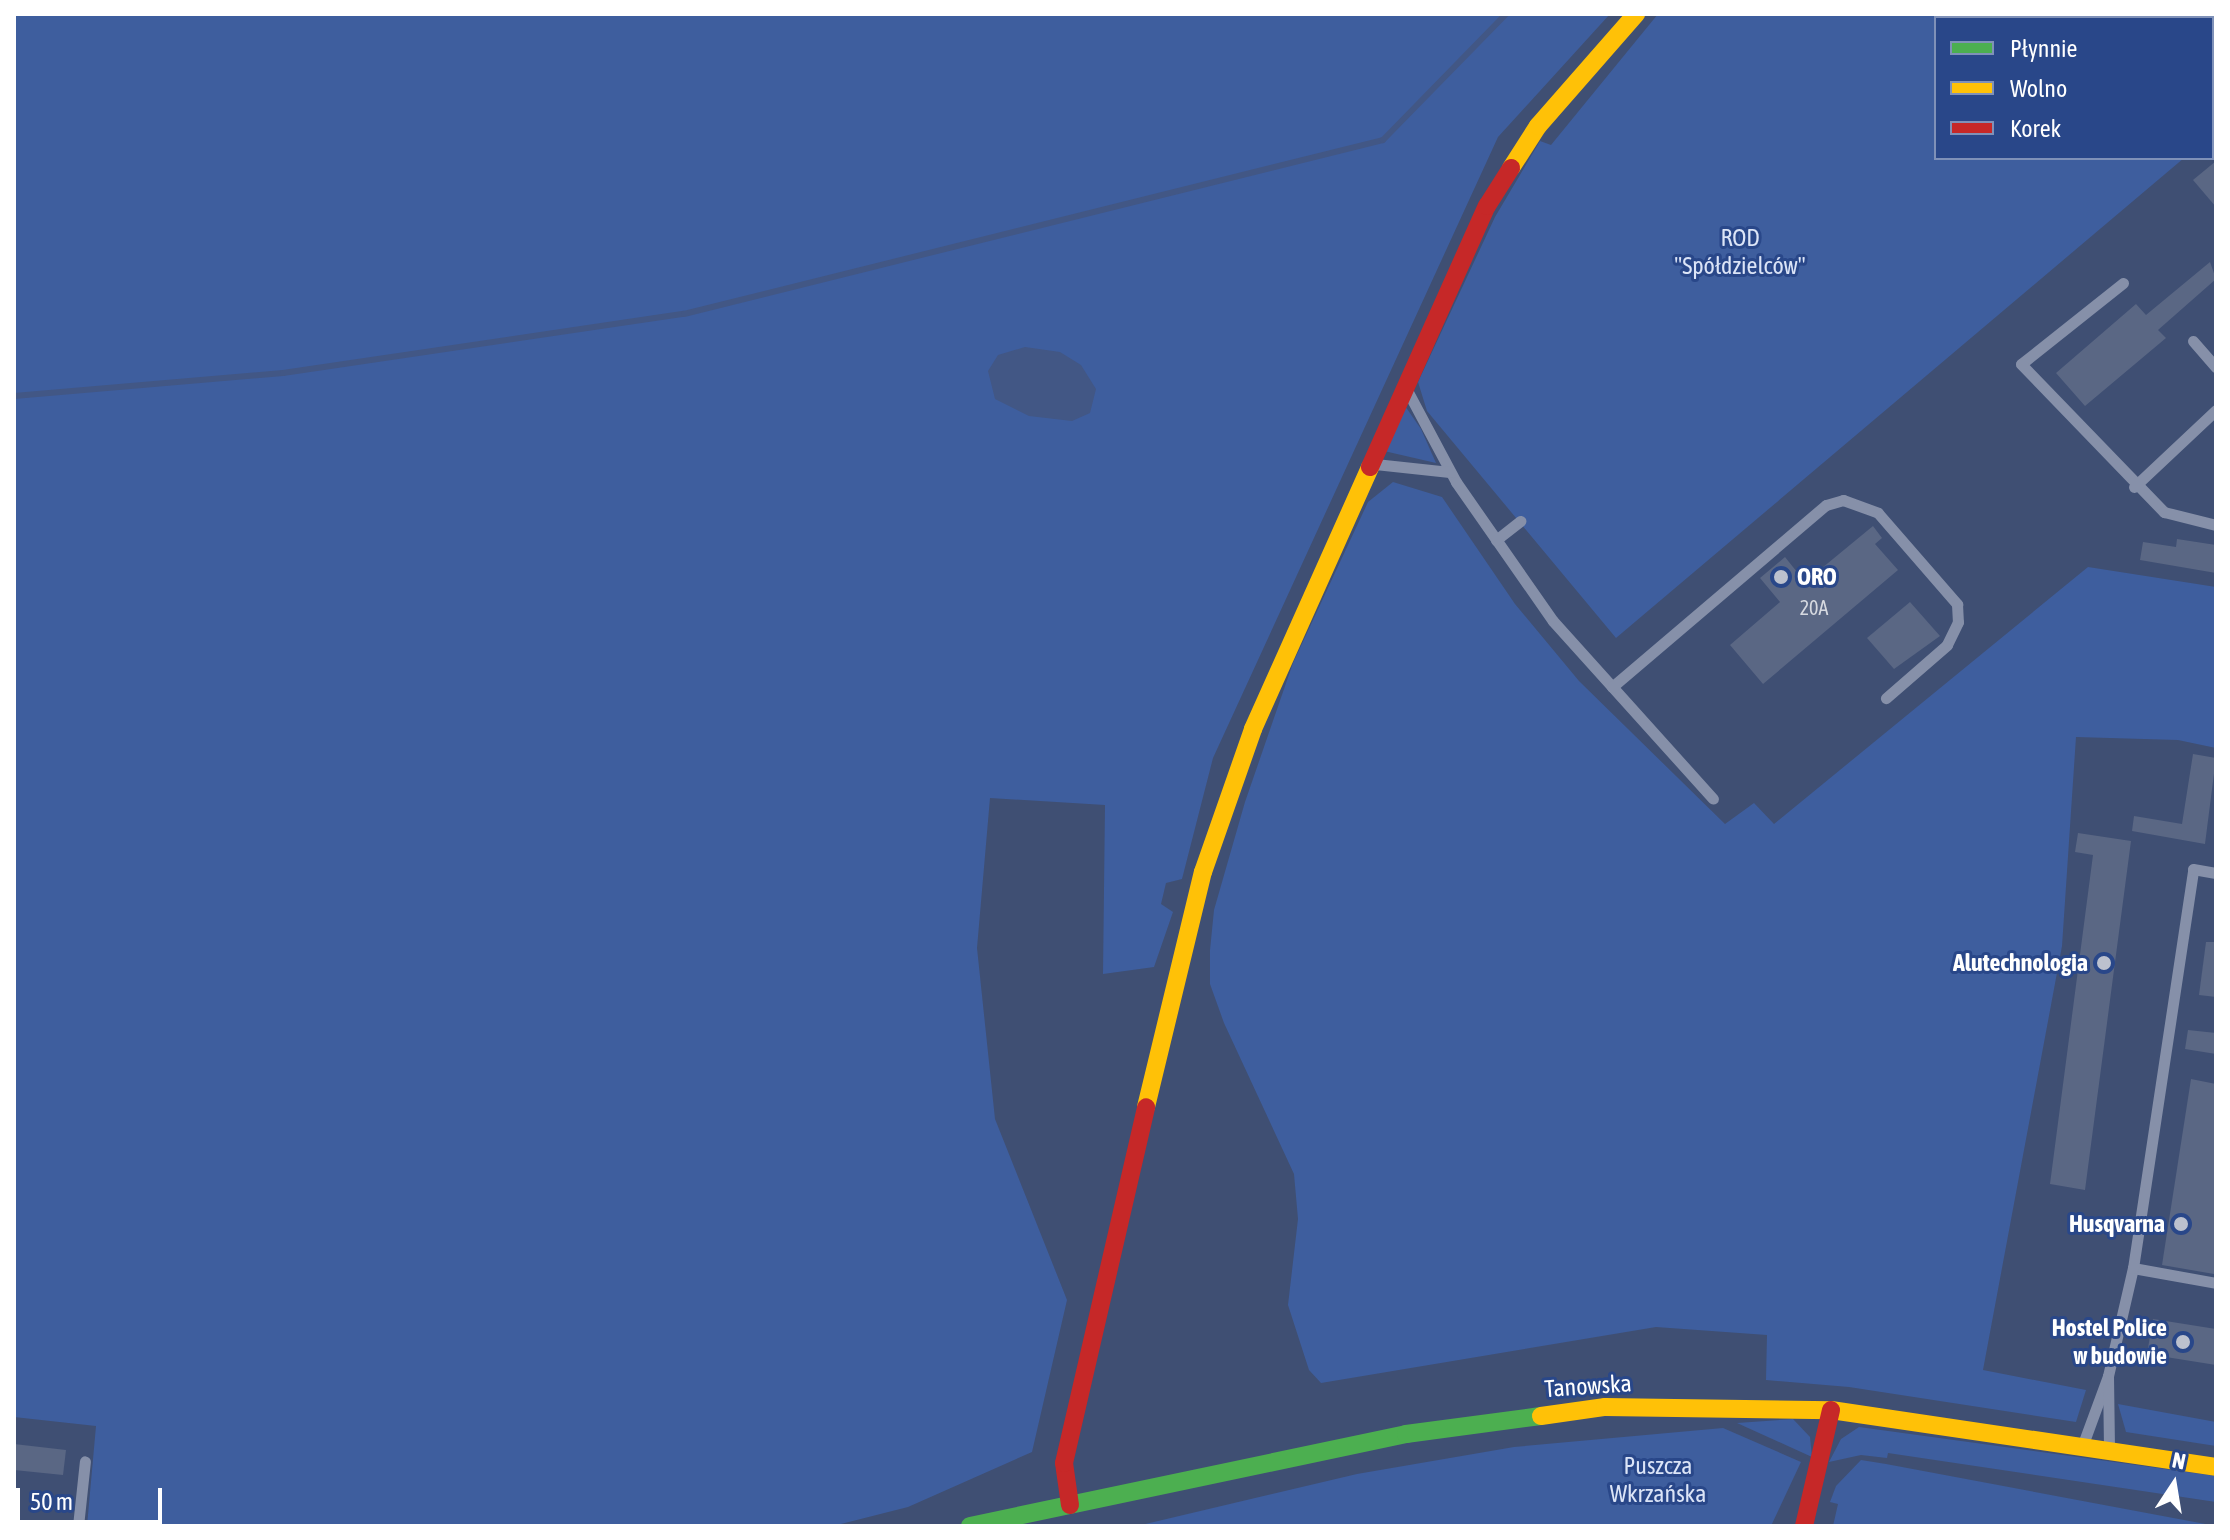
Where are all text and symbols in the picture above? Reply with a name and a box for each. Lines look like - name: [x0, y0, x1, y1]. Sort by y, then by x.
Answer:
- legend: [1934, 16, 2214, 160]
- text: Płynnie: [2010, 35, 2077, 62]
- text: Wolno: [2010, 75, 2067, 102]
- text: Korek: [2010, 115, 2061, 142]
- park label: ROD "Spółdzielców": [1674, 224, 1806, 280]
- place label: ORO: [1797, 563, 1837, 591]
- marker: ORO: [1772, 568, 1790, 586]
- house number: 20A: [1800, 595, 1828, 619]
- place label: Alutechnologia: [1953, 949, 2088, 977]
- marker: Alutechnologia: [2095, 954, 2113, 972]
- place label: Husqvarna: [2069, 1210, 2165, 1238]
- marker: Husqvarna: [2172, 1215, 2190, 1233]
- place label: Hostel Police w budowie: [2052, 1314, 2167, 1370]
- marker: Hostel Police w budowie: [2174, 1333, 2192, 1351]
- street label: Tanowska: [1543, 1369, 1633, 1403]
- north arrow: [2134, 1444, 2214, 1524]
- text: N: [2170, 1446, 2188, 1475]
- park label: Puszcza Wkrzańska: [1610, 1452, 1706, 1508]
- scale bar: [20, 1472, 166, 1522]
- text: 50 m: [30, 1488, 73, 1515]

